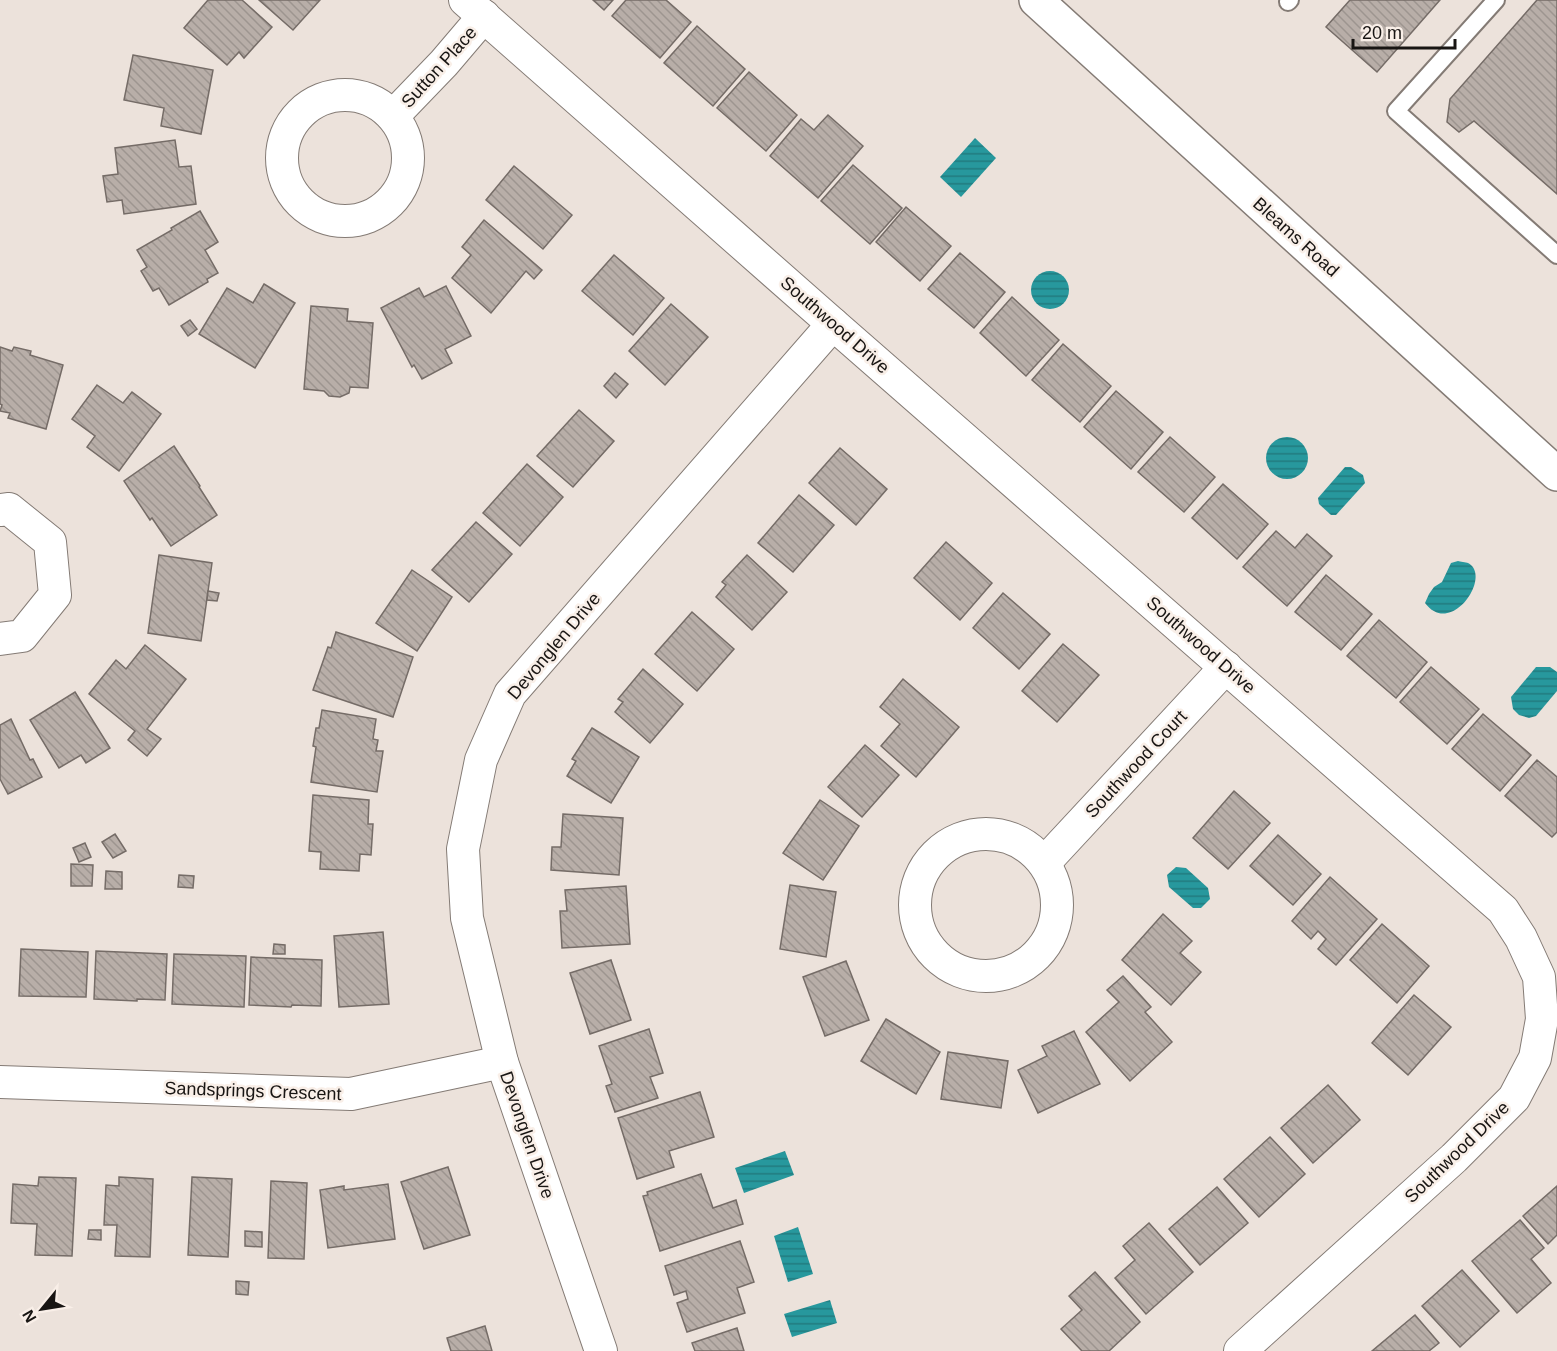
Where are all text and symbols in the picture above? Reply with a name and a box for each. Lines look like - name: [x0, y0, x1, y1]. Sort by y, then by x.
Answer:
- scale bar: [1353, 12, 1455, 50]
- street label: Sutton Place: [397, 22, 481, 112]
- text: 20 m: [1362, 23, 1402, 43]
- street label: Bleams Road: [1249, 193, 1343, 281]
- street label: Southwood Drive: [777, 272, 893, 378]
- street label: Devonglen Drive: [504, 589, 604, 703]
- street label: Southwood Drive: [1143, 592, 1259, 698]
- street label: Southwood Court: [1081, 706, 1191, 822]
- street label: Devonglen Drive: [496, 1069, 558, 1201]
- street label: Sandsprings Crescent: [164, 1078, 342, 1104]
- street label: Southwood Drive: [1401, 1097, 1513, 1207]
- north arrow: [12, 1279, 72, 1339]
- text: N: [19, 1307, 40, 1326]

